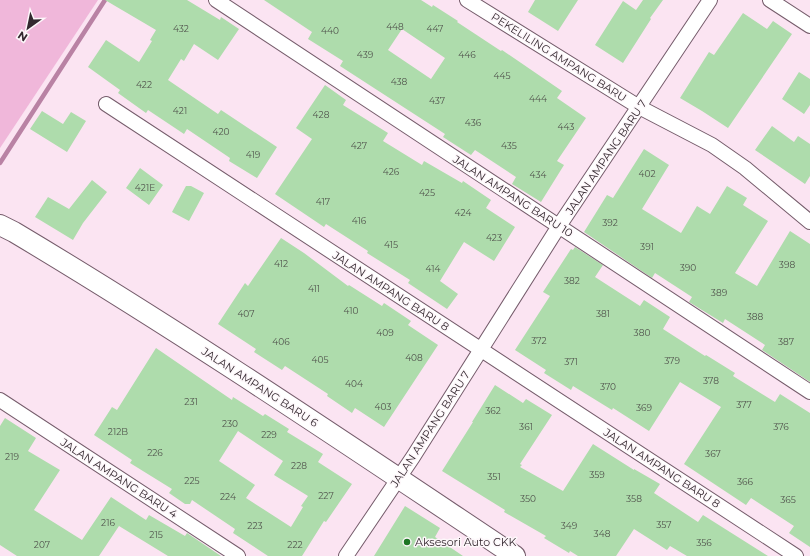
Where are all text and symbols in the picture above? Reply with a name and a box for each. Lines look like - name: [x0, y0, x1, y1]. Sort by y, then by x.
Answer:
- north arrow: [8, 8, 48, 48]
- street label: PEKELILING AMPANG BARU: [489, 9, 629, 105]
- house number: 448: [386, 21, 404, 32]
- house number: 432: [173, 23, 189, 34]
- house number: 447: [427, 23, 443, 34]
- house number: 440: [321, 25, 339, 36]
- text: N: [15, 28, 30, 45]
- house number: 439: [357, 49, 374, 60]
- house number: 446: [458, 49, 476, 60]
- house number: 445: [494, 70, 510, 81]
- house number: 438: [391, 76, 408, 87]
- house number: 422: [136, 79, 152, 90]
- house number: 444: [529, 93, 547, 104]
- house number: 437: [429, 95, 445, 106]
- street label: JALAN AMPANG BARU 7: [562, 97, 650, 218]
- house number: 421: [173, 105, 187, 116]
- house number: 428: [313, 109, 330, 120]
- house number: 436: [465, 117, 482, 128]
- house number: 443: [558, 121, 574, 132]
- house number: 420: [213, 126, 230, 137]
- house number: 427: [351, 140, 367, 151]
- house number: 435: [501, 140, 517, 151]
- house number: 419: [246, 149, 261, 160]
- street label: JALAN AMPANG BARU 10: [449, 151, 576, 240]
- house number: 426: [383, 166, 400, 177]
- house number: 402: [638, 168, 656, 179]
- house number: 434: [530, 169, 546, 180]
- house number: 421E: [135, 182, 155, 193]
- house number: 425: [419, 187, 435, 198]
- house number: 417: [316, 196, 330, 207]
- house number: 424: [455, 207, 471, 218]
- house number: 416: [352, 215, 367, 226]
- house number: 392: [602, 217, 618, 228]
- house number: 423: [486, 232, 502, 243]
- house number: 415: [384, 239, 398, 250]
- house number: 391: [640, 241, 654, 252]
- street label: JALAN AMPANG BARU 8: [329, 248, 452, 334]
- house number: 412: [274, 258, 288, 269]
- house number: 398: [779, 259, 795, 270]
- house number: 390: [680, 262, 696, 273]
- house number: 414: [426, 263, 441, 274]
- house number: 382: [564, 275, 580, 286]
- house number: 411: [308, 283, 320, 294]
- house number: 389: [711, 287, 728, 298]
- house number: 410: [344, 305, 359, 316]
- house number: 407: [237, 308, 255, 319]
- house number: 381: [596, 308, 610, 319]
- house number: 388: [747, 311, 764, 322]
- house number: 409: [376, 327, 394, 338]
- house number: 380: [634, 327, 650, 338]
- house number: 372: [531, 335, 547, 346]
- house number: 406: [272, 336, 290, 347]
- house number: 387: [778, 336, 794, 347]
- street label: JALAN AMPANG BARU 6: [198, 344, 321, 430]
- house number: 408: [405, 352, 423, 363]
- house number: 405: [311, 354, 329, 365]
- house number: 379: [664, 355, 680, 366]
- house number: 371: [564, 356, 578, 367]
- street label: JALAN AMPANG BARU 7: [387, 368, 473, 491]
- house number: 378: [703, 375, 719, 386]
- house number: 404: [345, 378, 363, 389]
- house number: 370: [600, 381, 616, 392]
- house number: 231: [184, 396, 198, 407]
- house number: 377: [736, 399, 752, 410]
- house number: 403: [375, 401, 391, 412]
- house number: 369: [636, 402, 653, 413]
- house number: 362: [485, 405, 501, 416]
- house number: 230: [222, 418, 238, 429]
- house number: 361: [519, 421, 533, 432]
- house number: 376: [773, 421, 789, 432]
- street label: JALAN AMPANG BARU 8: [600, 425, 723, 511]
- house number: 212B: [108, 426, 128, 437]
- house number: 229: [261, 429, 277, 440]
- street label: JALAN AMPANG BARU 4: [57, 434, 181, 521]
- house number: 226: [147, 447, 163, 458]
- house number: 367: [705, 448, 721, 459]
- house number: 219: [5, 451, 19, 462]
- house number: 228: [291, 460, 307, 471]
- house number: 359: [589, 469, 605, 480]
- house number: 351: [487, 471, 501, 482]
- house number: 225: [184, 475, 200, 486]
- house number: 366: [737, 476, 754, 487]
- house number: 227: [318, 490, 334, 501]
- house number: 224: [220, 491, 236, 502]
- house number: 350: [520, 493, 536, 504]
- house number: 358: [626, 493, 642, 504]
- house number: 365: [780, 494, 796, 505]
- house number: 216: [101, 517, 115, 528]
- house number: 357: [656, 519, 672, 530]
- house number: 223: [247, 520, 263, 531]
- house number: 349: [561, 520, 578, 531]
- house number: 348: [594, 528, 611, 539]
- house number: 215: [149, 529, 163, 540]
- place label: Aksesori Auto CKK: [415, 535, 517, 549]
- marker: Aksesori Auto CKK: [402, 537, 412, 547]
- house number: 356: [696, 537, 712, 548]
- house number: 207: [34, 539, 50, 550]
- house number: 222: [287, 539, 303, 550]

